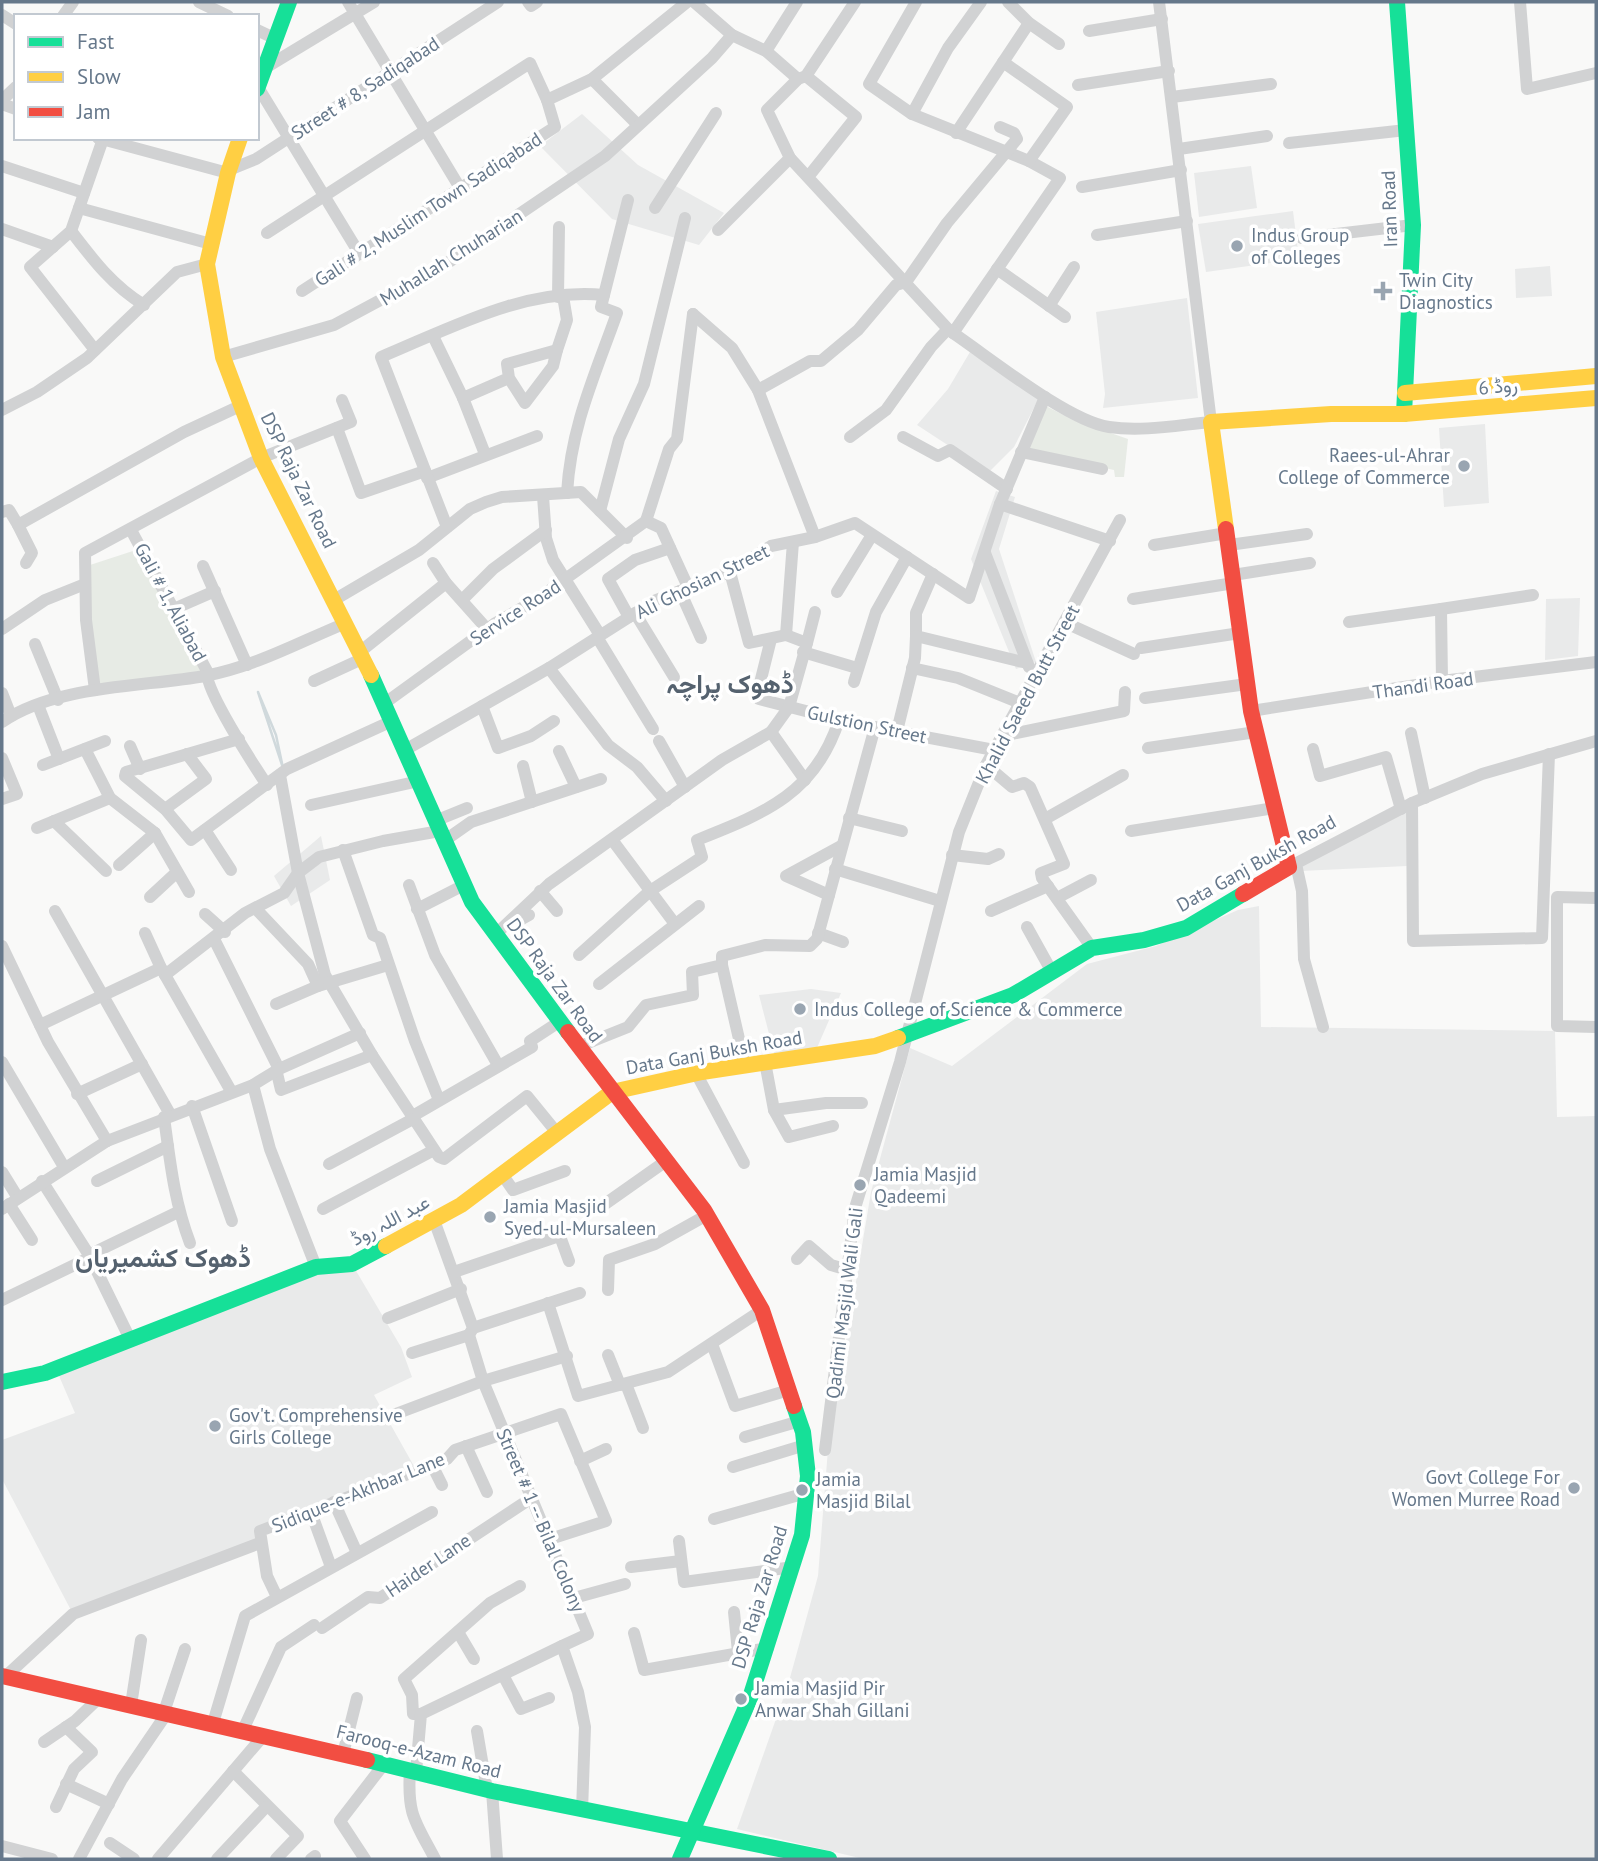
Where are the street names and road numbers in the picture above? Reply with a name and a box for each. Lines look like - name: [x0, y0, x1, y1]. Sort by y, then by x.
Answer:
- street label: Street # 8, Sadiqabad: [287, 31, 443, 145]
- street label: Gali # 2, Muslim Town Sadiqabad: [310, 126, 546, 292]
- street label: Iran Road: [1376, 170, 1402, 248]
- street label: Muhallah Chuharian: [375, 203, 527, 311]
- street label: روڈ 6: [1477, 372, 1519, 400]
- street label: DSP Raja Zar Road: [256, 408, 342, 552]
- street label: Ali Ghosian Street: [631, 538, 773, 624]
- street label: Gali # 1, Aliabad: [130, 539, 212, 665]
- street label: Service Road: [465, 574, 565, 650]
- street label: Khalid Saeed Butt Street: [970, 600, 1085, 788]
- street label: Thandi Road: [1371, 666, 1475, 704]
- street label: Gulstion Street: [805, 700, 929, 748]
- street label: Data Ganj Buksh Road: [1172, 809, 1340, 917]
- street label: DSP Raja Zar Road: [502, 913, 608, 1047]
- street label: Data Ganj Buksh Road: [624, 1025, 804, 1079]
- street label: عبد اللہ روڈ: [347, 1189, 433, 1251]
- street label: Qadimi Masjid Wali Gali: [820, 1206, 868, 1400]
- street label: Street # 1 -- Bilal Colony: [491, 1425, 591, 1616]
- street label: Sidique-e-Akhbar Lane: [268, 1446, 448, 1538]
- street label: DSP Raja Zar Road: [726, 1523, 792, 1671]
- street label: Haider Lane: [381, 1528, 475, 1602]
- street label: Farooq-e-Azam Road: [334, 1719, 504, 1783]

